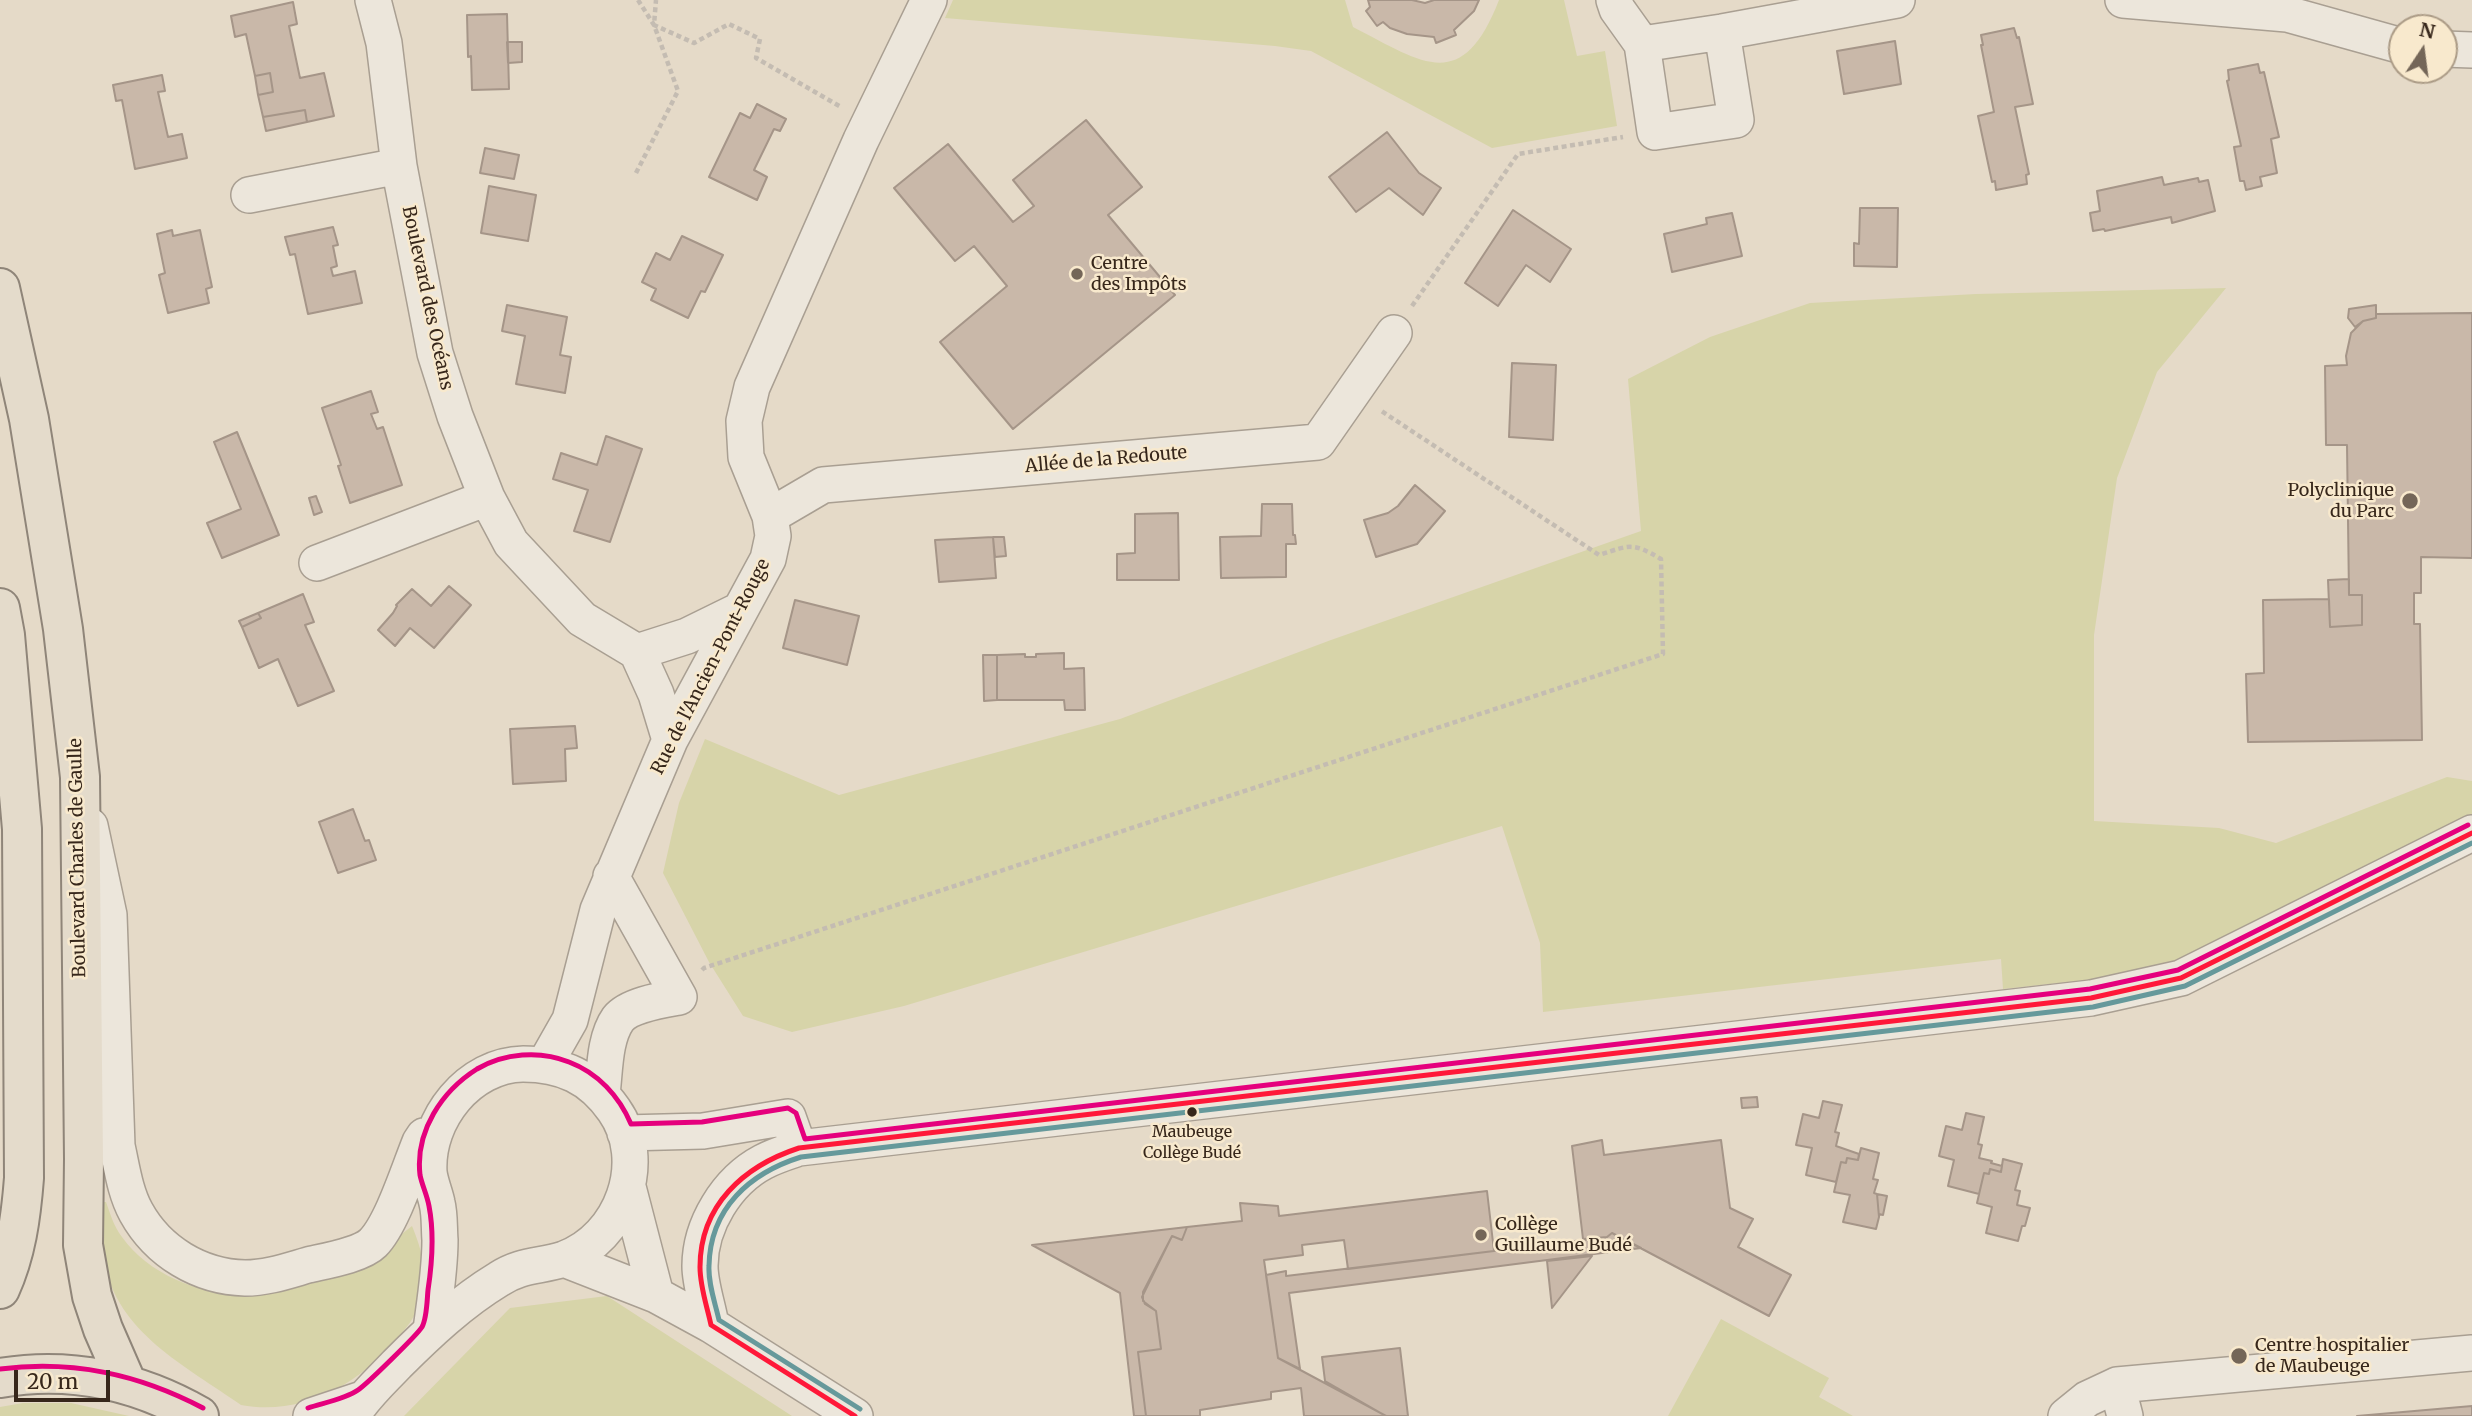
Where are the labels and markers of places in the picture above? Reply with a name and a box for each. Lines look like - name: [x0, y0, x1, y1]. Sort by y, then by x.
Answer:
- place label: Centre des Impôts: [1091, 253, 1187, 296]
- marker: Centre des Impôts: [1069, 266, 1085, 282]
- place label: Polyclinique du Parc: [2288, 480, 2394, 522]
- marker: Polyclinique du Parc: [2400, 491, 2420, 511]
- marker: Maubeuge Collège Budé: [1185, 1105, 1199, 1119]
- place label: Maubeuge Collège Budé: [1143, 1122, 1241, 1160]
- place label: Collège Guillaume Budé: [1495, 1214, 1632, 1256]
- marker: Collège Guillaume Budé: [1473, 1227, 1489, 1243]
- place label: Centre hospitalier de Maubeuge: [2255, 1335, 2409, 1378]
- marker: Centre hospitalier de Maubeuge: [2229, 1346, 2249, 1366]

